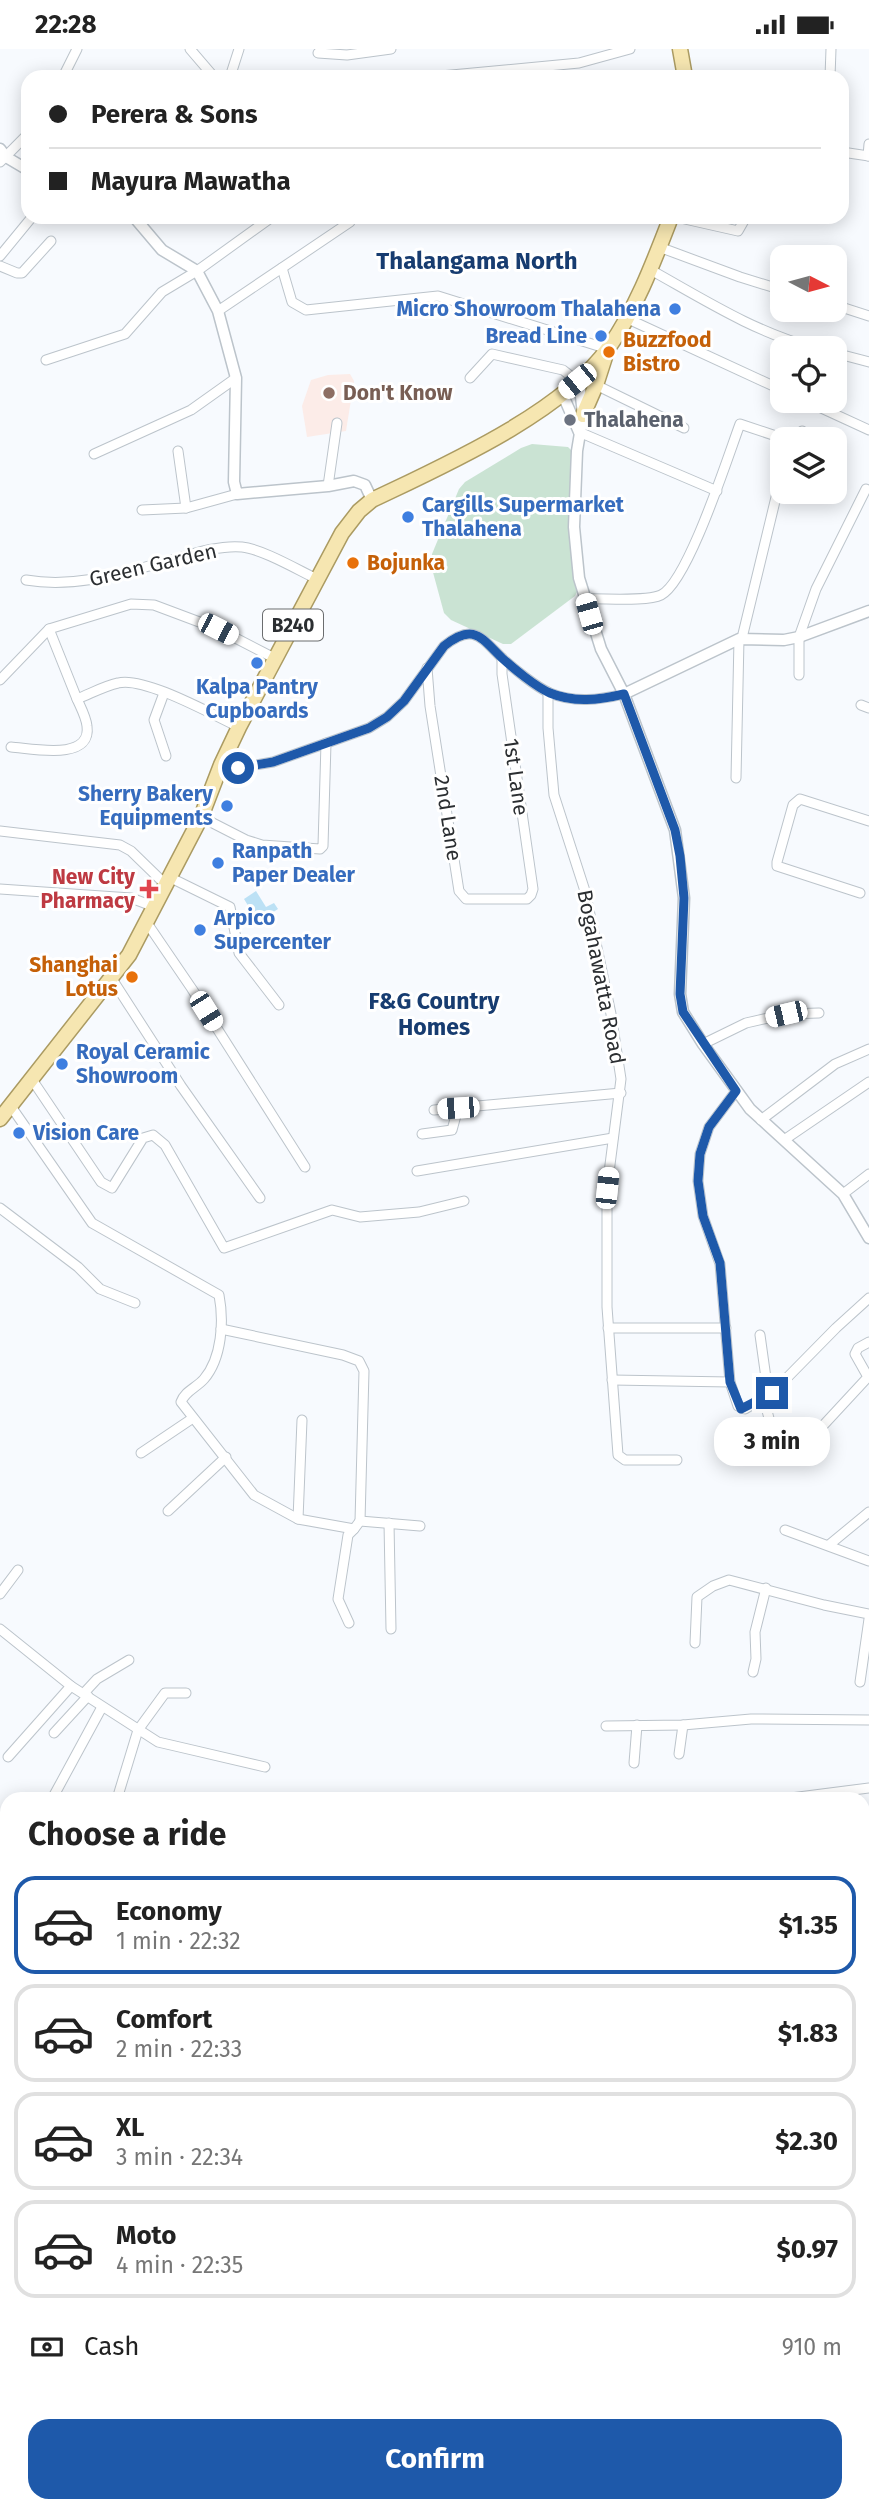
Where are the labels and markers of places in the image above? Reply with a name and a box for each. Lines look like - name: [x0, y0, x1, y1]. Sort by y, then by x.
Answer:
- place label: Micro Showroom Thalahena: [397, 296, 661, 322]
- marker: Micro Showroom Thalahena: [667, 301, 683, 317]
- place label: Bread Line: [485, 323, 587, 349]
- place label: Buzzfood Bistro: [623, 327, 712, 377]
- marker: Bread Line: [593, 328, 609, 344]
- marker: Buzzfood Bistro: [601, 344, 617, 360]
- place label: Don't Know: [343, 380, 453, 406]
- marker: Don't Know: [321, 385, 337, 401]
- place label: Thalahena: [584, 407, 684, 433]
- marker: Thalahena: [562, 412, 578, 428]
- place label: Cargills Supermarket Thalahena: [422, 492, 625, 542]
- marker: Cargills Supermarket Thalahena: [400, 509, 416, 525]
- place label: Bojunka: [367, 550, 445, 576]
- marker: Bojunka: [345, 555, 361, 571]
- marker: Kalpa Pantry Cupboards: [249, 655, 265, 671]
- place label: Kalpa Pantry Cupboards: [196, 674, 318, 724]
- place label: Sherry Bakery Equipments: [78, 781, 213, 831]
- marker: Sherry Bakery Equipments: [219, 798, 235, 814]
- place label: Ranpath Paper Dealer: [232, 838, 356, 888]
- marker: Ranpath Paper Dealer: [210, 855, 226, 871]
- place label: New City Pharmacy: [41, 864, 135, 914]
- marker: New City Pharmacy: [141, 881, 157, 897]
- place label: Arpico Supercenter: [213, 905, 332, 955]
- marker: Arpico Supercenter: [192, 922, 208, 938]
- place label: Shanghai Lotus: [29, 952, 118, 1002]
- marker: Shanghai Lotus: [124, 969, 140, 985]
- place label: Royal Ceramic Showroom: [76, 1039, 210, 1089]
- marker: Royal Ceramic Showroom: [54, 1056, 70, 1072]
- place label: Vision Care: [32, 1120, 139, 1146]
- marker: Vision Care: [11, 1125, 27, 1141]

